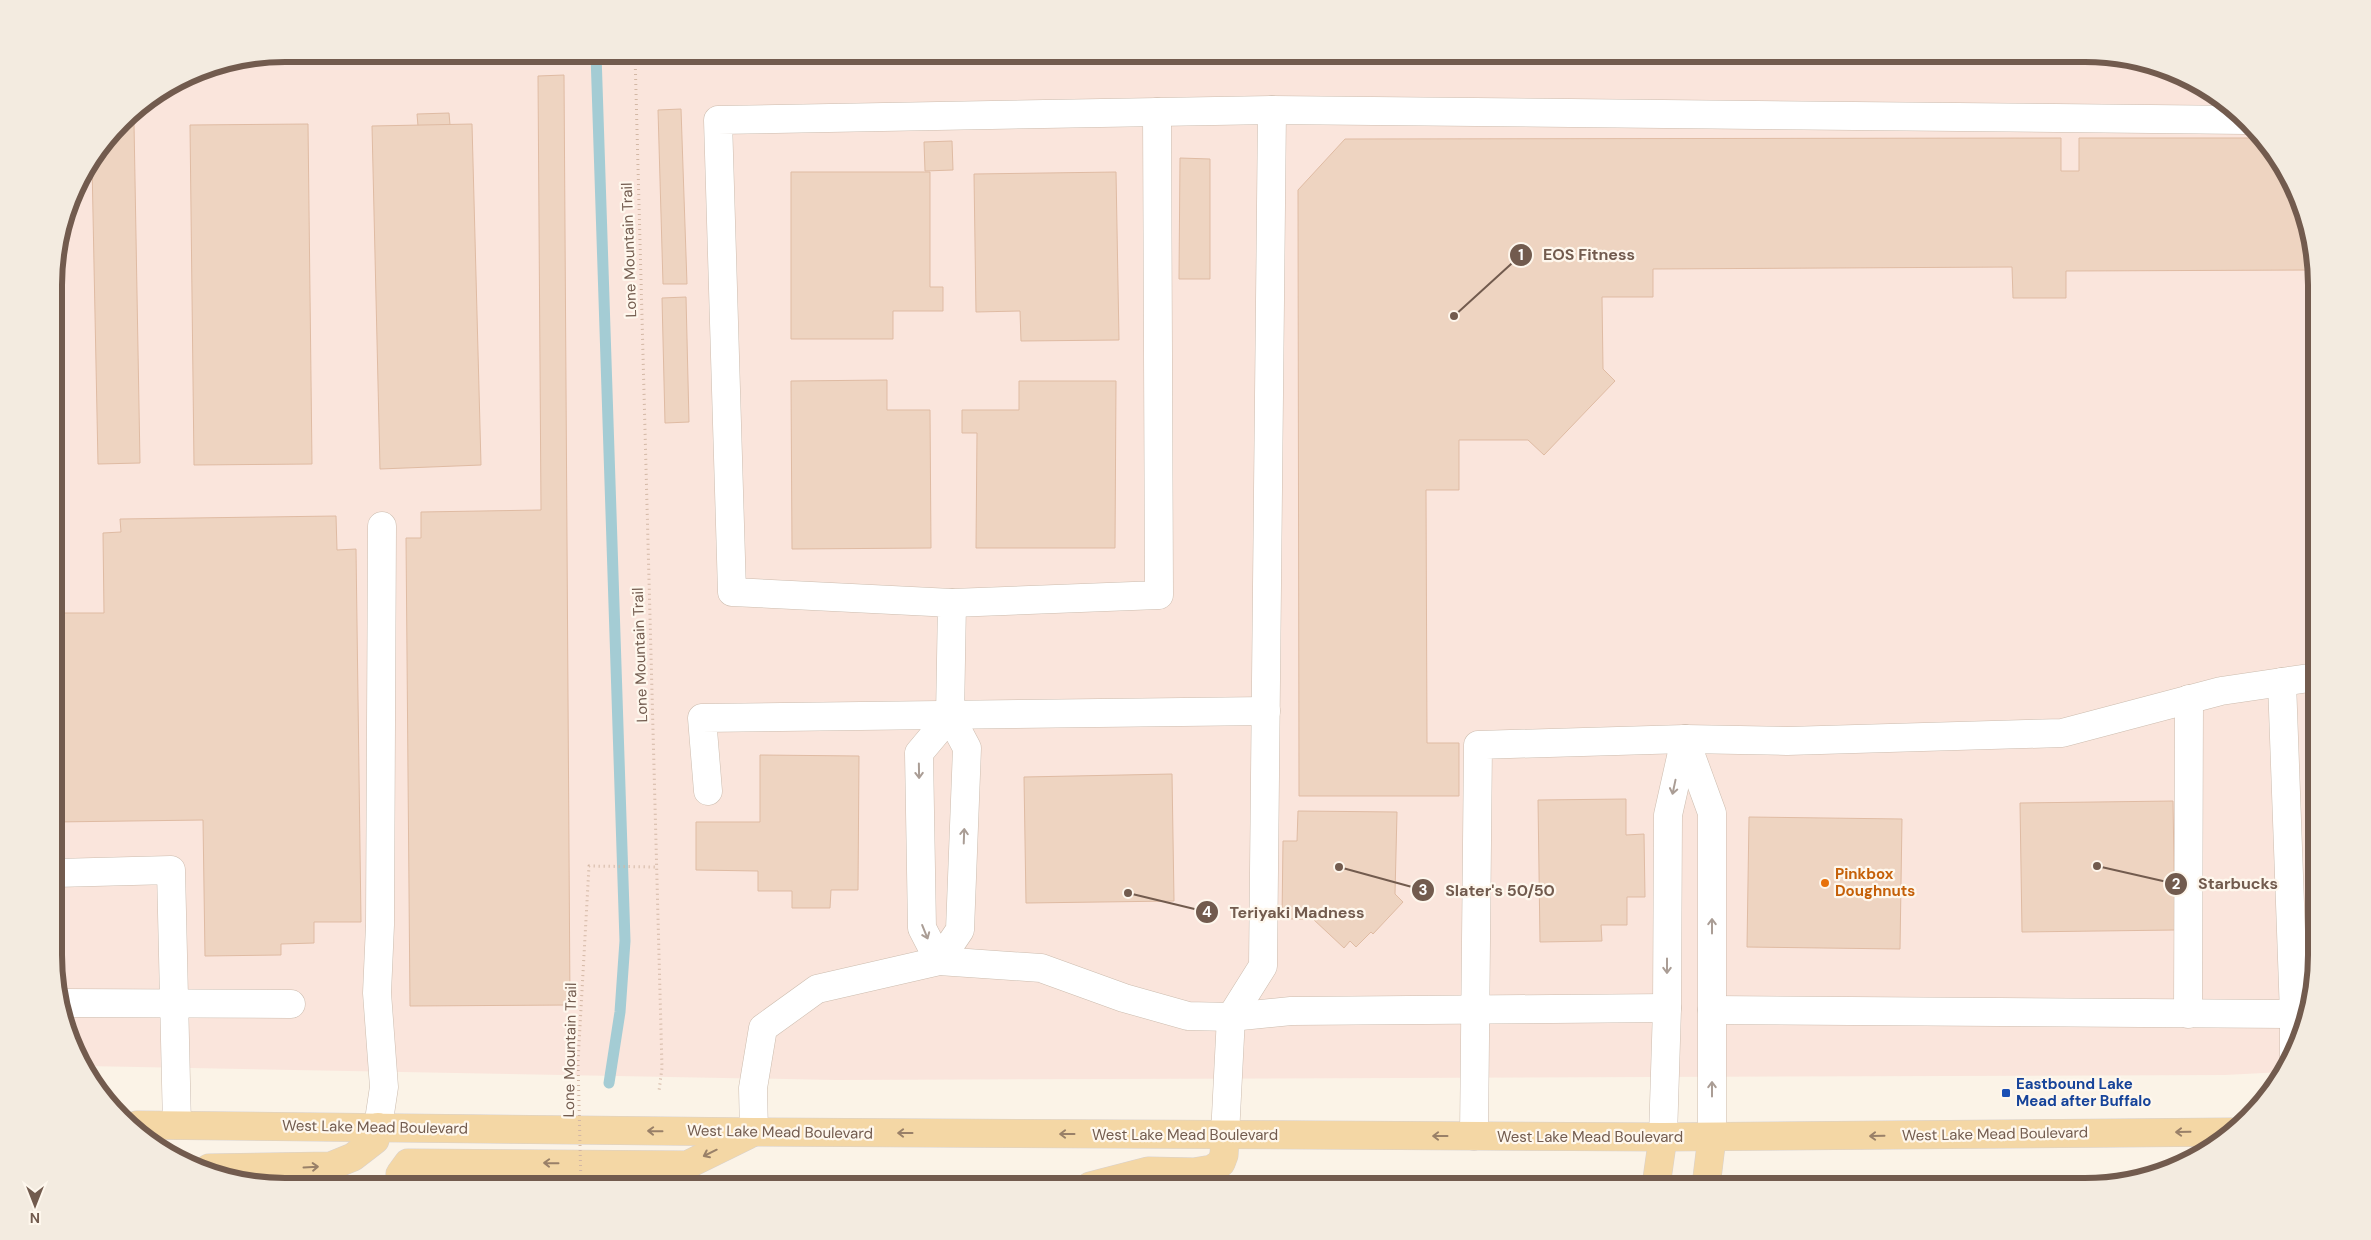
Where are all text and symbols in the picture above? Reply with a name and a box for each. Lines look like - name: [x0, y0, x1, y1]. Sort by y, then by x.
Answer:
- street label: Lone Mountain Trail: [617, 182, 641, 318]
- callout: EOS Fitness: [1508, 239, 1645, 270]
- text: EOS Fitness: [1543, 244, 1635, 265]
- text: 1: [1518, 245, 1524, 265]
- street label: Lone Mountain Trail: [628, 587, 652, 723]
- one-way arrow: [915, 762, 924, 778]
- one-way arrow: [1669, 779, 1678, 795]
- one-way arrow: [959, 828, 968, 844]
- place label: Pinkbox Doughnuts: [1835, 864, 1915, 901]
- callout: Starbucks: [2163, 868, 2288, 899]
- text: Starbucks: [2198, 873, 2278, 894]
- text: 2: [2172, 874, 2181, 894]
- callout: Slater's 50/50: [1410, 875, 1565, 906]
- marker: Pinkbox Doughnuts: [1819, 877, 1831, 889]
- text: 3: [1418, 880, 1428, 900]
- text: Slater's 50/50: [1445, 880, 1555, 901]
- callout: Teriyaki Madness: [1195, 897, 1375, 928]
- text: 4: [1202, 902, 1212, 922]
- text: Teriyaki Madness: [1229, 902, 1365, 923]
- one-way arrow: [1707, 918, 1717, 934]
- one-way arrow: [921, 924, 931, 939]
- one-way arrow: [1662, 958, 1672, 974]
- street label: Lone Mountain Trail: [559, 982, 581, 1118]
- place label: Eastbound Lake Mead after Buffalo: [2016, 1074, 2151, 1111]
- one-way arrow: [1707, 1081, 1717, 1097]
- marker: Eastbound Lake Mead after Buffalo: [2000, 1087, 2012, 1099]
- street label: West Lake Mead Boulevard: [282, 1115, 468, 1139]
- street label: West Lake Mead Boulevard: [687, 1120, 873, 1144]
- street label: West Lake Mead Boulevard: [1902, 1122, 2088, 1146]
- street label: West Lake Mead Boulevard: [1092, 1125, 1278, 1145]
- one-way arrow: [647, 1126, 663, 1136]
- street label: West Lake Mead Boulevard: [1497, 1127, 1683, 1147]
- one-way arrow: [2176, 1127, 2192, 1137]
- one-way arrow: [897, 1128, 913, 1138]
- one-way arrow: [1059, 1129, 1076, 1139]
- one-way arrow: [1432, 1131, 1448, 1141]
- one-way arrow: [1869, 1131, 1886, 1141]
- one-way arrow: [703, 1149, 718, 1159]
- one-way arrow: [543, 1159, 559, 1168]
- one-way arrow: [302, 1162, 318, 1171]
- north arrow: [10, 1180, 60, 1230]
- text: N: [30, 1209, 40, 1227]

